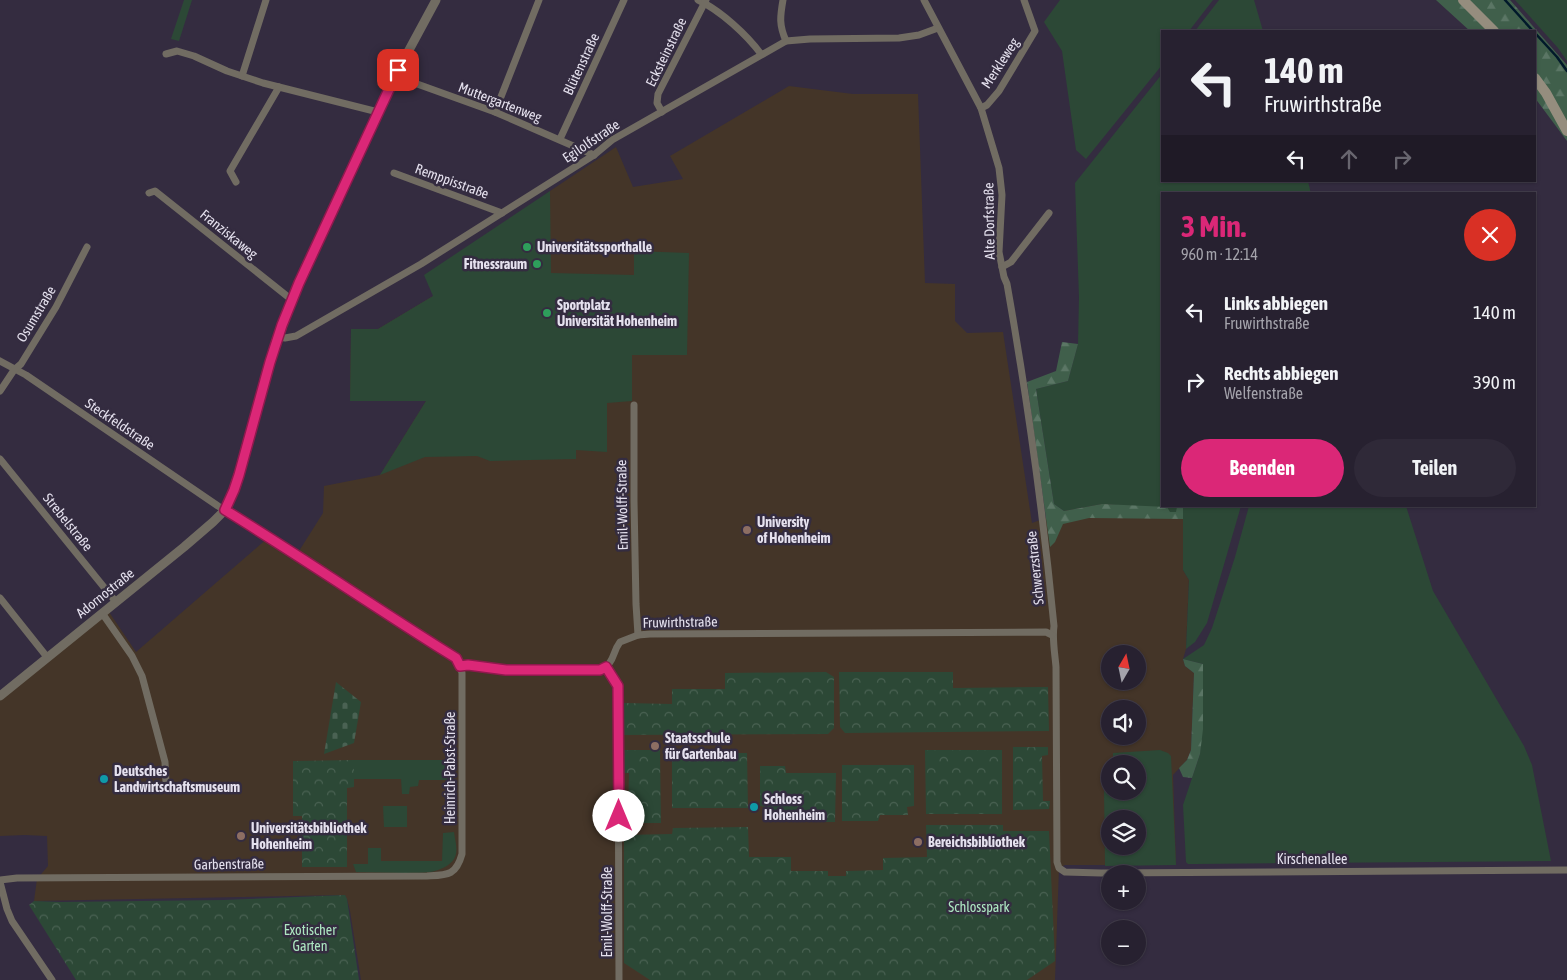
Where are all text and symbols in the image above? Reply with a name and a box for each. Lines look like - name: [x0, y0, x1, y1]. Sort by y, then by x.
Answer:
- street label: Ecksteinstraße: [642, 15, 690, 89]
- street label: Blütenstraße: [560, 31, 602, 97]
- street label: Merkleweg: [978, 35, 1022, 91]
- pin: [377, 49, 419, 91]
- icon: left: [1181, 50, 1246, 115]
- text: 140 m: [1264, 50, 1343, 90]
- icon: arrive: [384, 56, 412, 84]
- street label: Muttergartenweg: [456, 79, 544, 125]
- text: Fruwirthstraße: [1264, 91, 1382, 117]
- street label: Egilolfstraße: [559, 116, 623, 166]
- icon: left: [1282, 145, 1310, 173]
- icon: ahead: [1335, 145, 1363, 173]
- icon: right: [1388, 145, 1416, 173]
- street label: Remppisstraße: [413, 160, 491, 202]
- street label: Alte Dorfstraße: [980, 182, 998, 260]
- street label: Franziskaweg: [197, 206, 261, 262]
- text: 3 Min.: [1181, 209, 1246, 243]
- button: close: [1464, 209, 1516, 261]
- place label: Universitätssporthalle: [537, 239, 652, 255]
- marker: Universitätssporthalle: [521, 241, 533, 253]
- text: 960 m · 12:14: [1181, 245, 1258, 263]
- place label: Fitnessraum: [464, 256, 527, 272]
- marker: Fitnessraum: [531, 258, 543, 270]
- street label: Osumstraße: [13, 283, 59, 345]
- text: Links abbiegen: [1224, 292, 1328, 314]
- place label: Sportplatz Universität Hohenheim: [557, 297, 677, 329]
- icon: left: [1181, 298, 1209, 326]
- text: 140 m: [1473, 301, 1516, 323]
- marker: Sportplatz Universität Hohenheim: [541, 307, 553, 319]
- text: Fruwirthstraße: [1224, 314, 1310, 332]
- text: Rechts abbiegen: [1224, 362, 1339, 384]
- icon: right: [1181, 368, 1209, 396]
- text: 390 m: [1473, 371, 1516, 393]
- text: Welfenstraße: [1224, 384, 1303, 402]
- street label: Steckfeldstraße: [82, 395, 158, 453]
- button: Beenden: [1181, 439, 1344, 497]
- button: Teilen: [1354, 439, 1516, 497]
- street label: Emil-Wolff-Straße: [613, 459, 631, 551]
- street label: Strebelstraße: [40, 490, 96, 554]
- place label: University of Hohenheim: [757, 514, 830, 546]
- marker: University of Hohenheim: [741, 524, 753, 536]
- street label: Schwerzstraße: [1023, 530, 1047, 606]
- street label: Adornostraße: [73, 565, 137, 621]
- street label: Fruwirthstraße: [642, 613, 718, 631]
- north arrow: [1101, 645, 1146, 690]
- map controls: [1101, 645, 1146, 965]
- button: sound: [1101, 700, 1146, 745]
- street label: Heinrich-Pabst-Straße: [442, 712, 458, 824]
- place label: Staatsschule für Gartenbau: [664, 730, 737, 762]
- marker: Staatsschule für Gartenbau: [649, 740, 661, 752]
- button: search: [1101, 755, 1146, 800]
- place label: Deutsches Landwirtschaftsmuseum: [114, 763, 240, 795]
- marker: Deutsches Landwirtschaftsmuseum: [98, 773, 110, 785]
- position arrow: [592, 789, 644, 841]
- place label: Schloss Hohenheim: [764, 791, 825, 823]
- marker: Schloss Hohenheim: [748, 801, 760, 813]
- button: layers: [1101, 810, 1146, 855]
- place label: Universitätsbibliothek Hohenheim: [251, 820, 367, 852]
- marker: Universitätsbibliothek Hohenheim: [235, 830, 247, 842]
- place label: Bereichsbibliothek: [928, 834, 1026, 850]
- marker: Bereichsbibliothek: [912, 836, 924, 848]
- street label: Kirschenallee: [1277, 851, 1347, 867]
- street label: Garbenstraße: [194, 855, 264, 873]
- button: +: [1101, 865, 1146, 910]
- street label: Emil-Wolff-Straße: [599, 867, 615, 957]
- park label: Schlosspark: [948, 899, 1010, 915]
- button: −: [1101, 920, 1146, 965]
- park label: Exotischer Garten: [284, 922, 337, 954]

